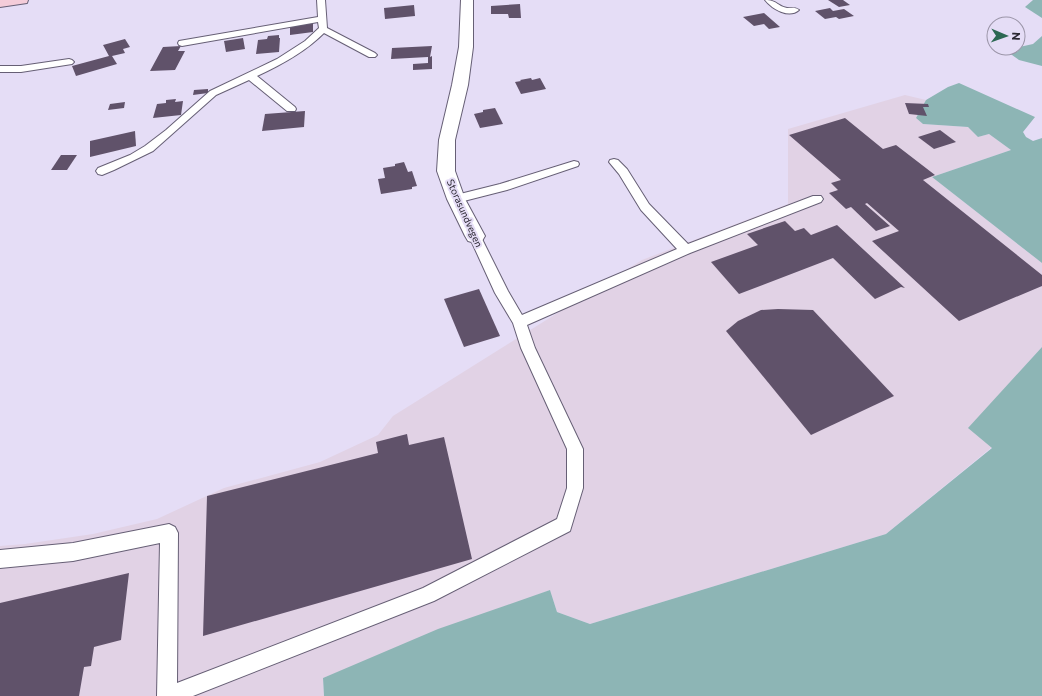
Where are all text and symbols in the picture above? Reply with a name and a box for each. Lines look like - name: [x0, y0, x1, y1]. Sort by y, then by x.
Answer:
- north arrow: [986, 16, 1026, 56]
- text: N: [1010, 32, 1023, 41]
- street label: Storasundvegen: [445, 177, 485, 249]

